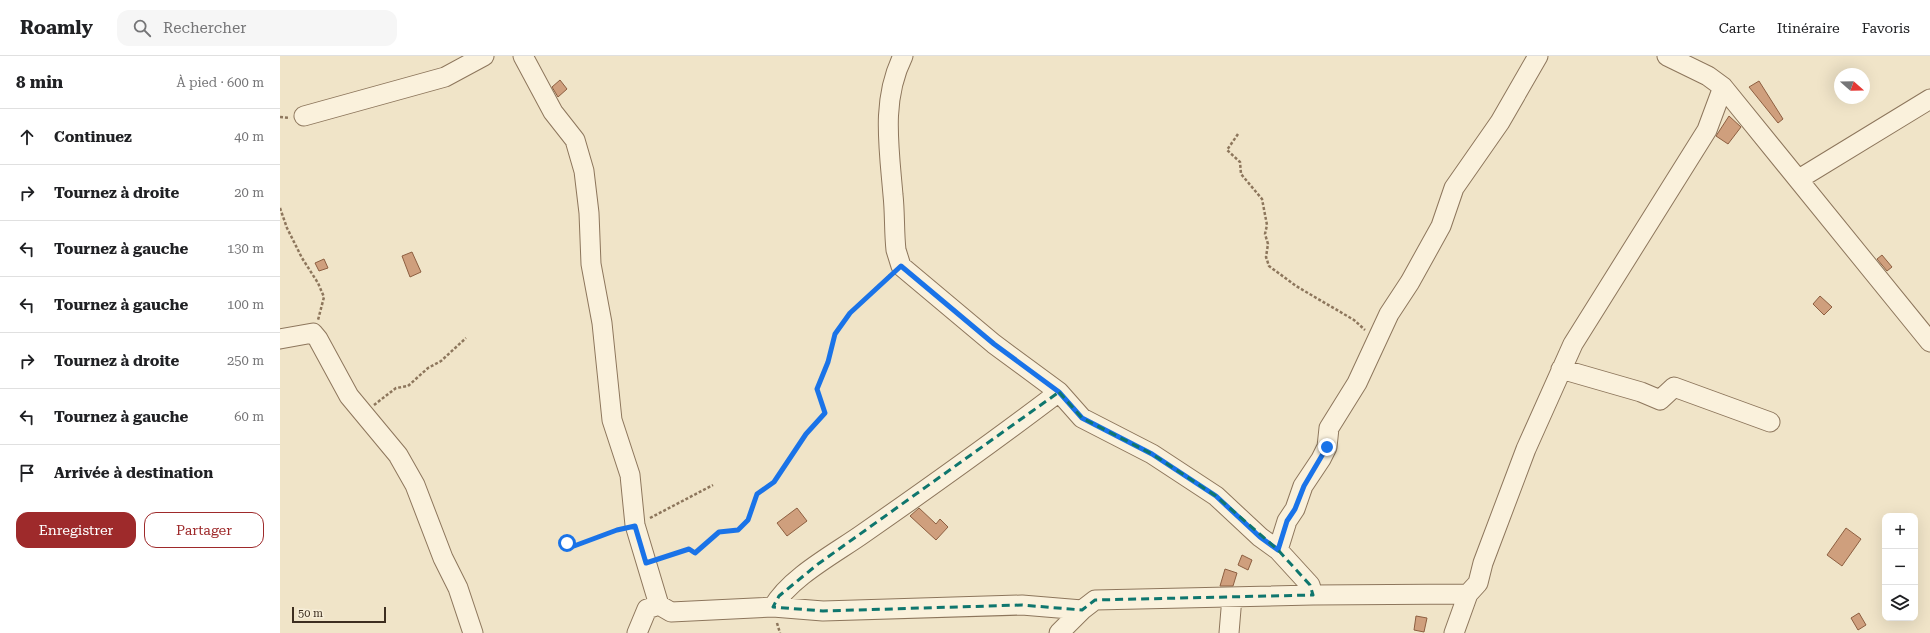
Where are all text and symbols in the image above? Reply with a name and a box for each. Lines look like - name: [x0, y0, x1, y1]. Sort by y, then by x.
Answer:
- search box: [117, 10, 397, 46]
- text: Roamly: [20, 16, 93, 39]
- icon: search: [131, 17, 153, 39]
- text: Rechercher: [163, 19, 246, 37]
- text: Carte: [1719, 20, 1755, 36]
- text: Itinéraire: [1777, 20, 1840, 36]
- text: Favoris: [1862, 20, 1910, 36]
- north arrow: [1834, 68, 1870, 104]
- text: 8 min: [16, 72, 63, 92]
- text: À pied · 600 m: [177, 75, 264, 90]
- icon: ahead: [16, 126, 38, 148]
- text: Continuez: [54, 128, 132, 146]
- text: 40 m: [234, 129, 264, 144]
- icon: right: [16, 182, 38, 204]
- text: Tournez à droite: [54, 184, 179, 202]
- text: 20 m: [234, 185, 264, 200]
- icon: left: [16, 238, 38, 260]
- text: Tournez à gauche: [54, 240, 188, 258]
- text: 130 m: [227, 241, 264, 256]
- icon: left: [16, 294, 38, 316]
- text: Tournez à gauche: [54, 296, 188, 314]
- text: 100 m: [227, 297, 264, 312]
- icon: right: [16, 350, 38, 372]
- text: Tournez à droite: [54, 352, 179, 370]
- text: 250 m: [227, 353, 264, 368]
- icon: left: [16, 406, 38, 428]
- text: Tournez à gauche: [54, 408, 188, 426]
- text: 60 m: [234, 409, 264, 424]
- route end: [1318, 438, 1336, 456]
- icon: arrive: [16, 462, 38, 484]
- text: Arrivée à destination: [54, 464, 213, 482]
- button: Enregistrer: [16, 512, 136, 548]
- button: Partager: [144, 512, 264, 548]
- map controls: [1882, 513, 1918, 621]
- button: +: [1882, 513, 1918, 549]
- route start: [558, 534, 576, 552]
- button: −: [1882, 549, 1918, 585]
- button: layers: [1882, 585, 1918, 621]
- scale bar: [292, 605, 386, 624]
- text: 50 m: [298, 607, 323, 620]

